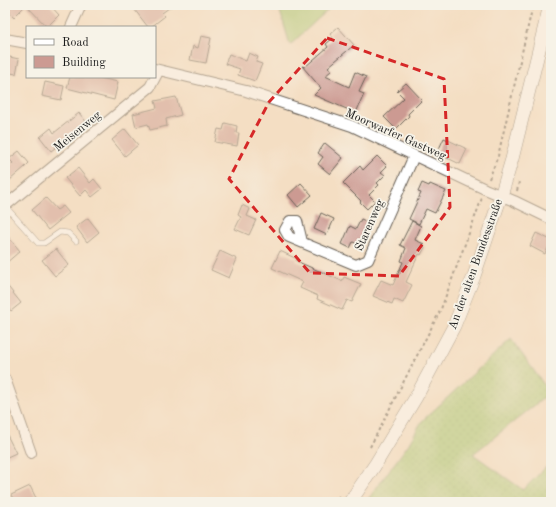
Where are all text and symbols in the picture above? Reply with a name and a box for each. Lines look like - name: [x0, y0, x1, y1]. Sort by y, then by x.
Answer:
- legend: [26, 26, 156, 78]
- text: Road: [62, 37, 89, 49]
- text: Building: [62, 57, 106, 69]
- street label: Moorwarfer Gastweg: [343, 107, 448, 163]
- street label: Meisenweg: [52, 109, 104, 154]
- street label: Starenweg: [353, 197, 387, 253]
- street label: An der alten Bundesstraße: [447, 197, 505, 331]

